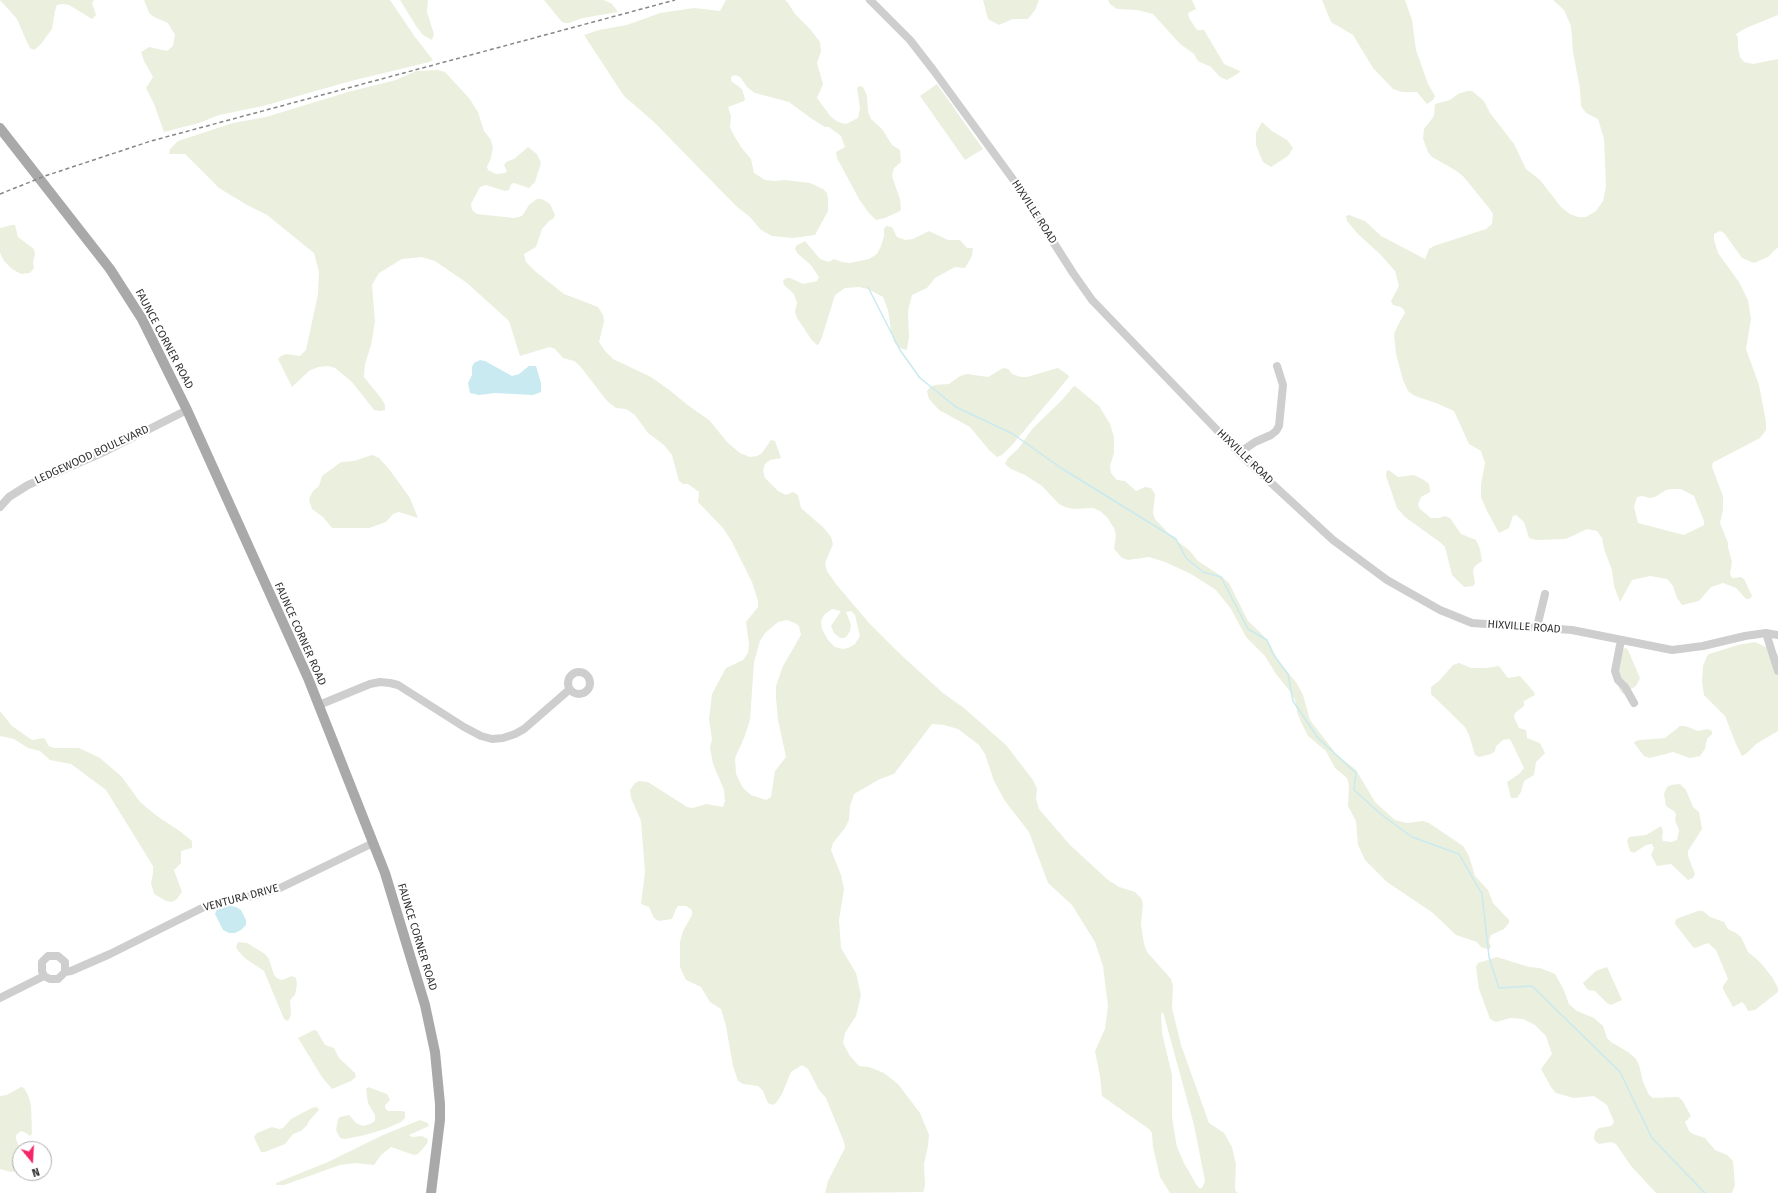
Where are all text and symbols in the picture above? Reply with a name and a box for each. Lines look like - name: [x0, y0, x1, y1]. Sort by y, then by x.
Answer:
- street label: HIXVILLE ROAD: [1009, 178, 1059, 246]
- street label: FAUNCE CORNER ROAD: [132, 287, 196, 391]
- street label: LEDGEWOOD BOULEVARD: [33, 423, 151, 487]
- street label: HIXVILLE ROAD: [1214, 427, 1276, 487]
- street label: FAUNCE CORNER ROAD: [271, 580, 329, 688]
- street label: HIXVILLE ROAD: [1487, 618, 1561, 636]
- street label: VENTURA DRIVE: [202, 882, 280, 914]
- street label: FAUNCE CORNER ROAD: [394, 882, 440, 992]
- north arrow: [12, 1141, 52, 1181]
- text: N: [30, 1165, 41, 1179]

